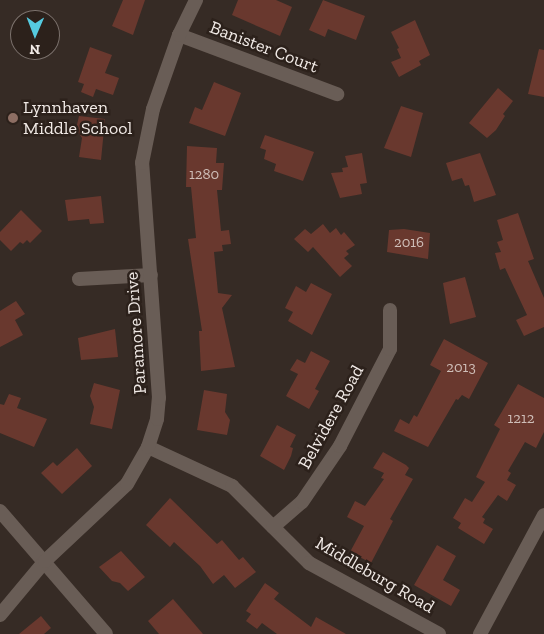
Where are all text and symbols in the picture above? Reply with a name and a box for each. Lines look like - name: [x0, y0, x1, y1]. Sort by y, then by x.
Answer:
- north arrow: [10, 10, 60, 60]
- street label: Banister Court: [207, 16, 321, 78]
- text: N: [29, 41, 40, 58]
- place label: Lynnhaven Middle School: [23, 97, 132, 140]
- marker: Lynnhaven Middle School: [7, 112, 19, 124]
- house number: 1280: [189, 166, 219, 184]
- house number: 2016: [394, 234, 424, 252]
- street label: Paramore Drive: [121, 271, 151, 395]
- house number: 2013: [446, 359, 476, 377]
- street label: Belvidere Road: [294, 361, 368, 473]
- house number: 1212: [508, 410, 534, 428]
- street label: Middleburg Road: [312, 532, 438, 618]

